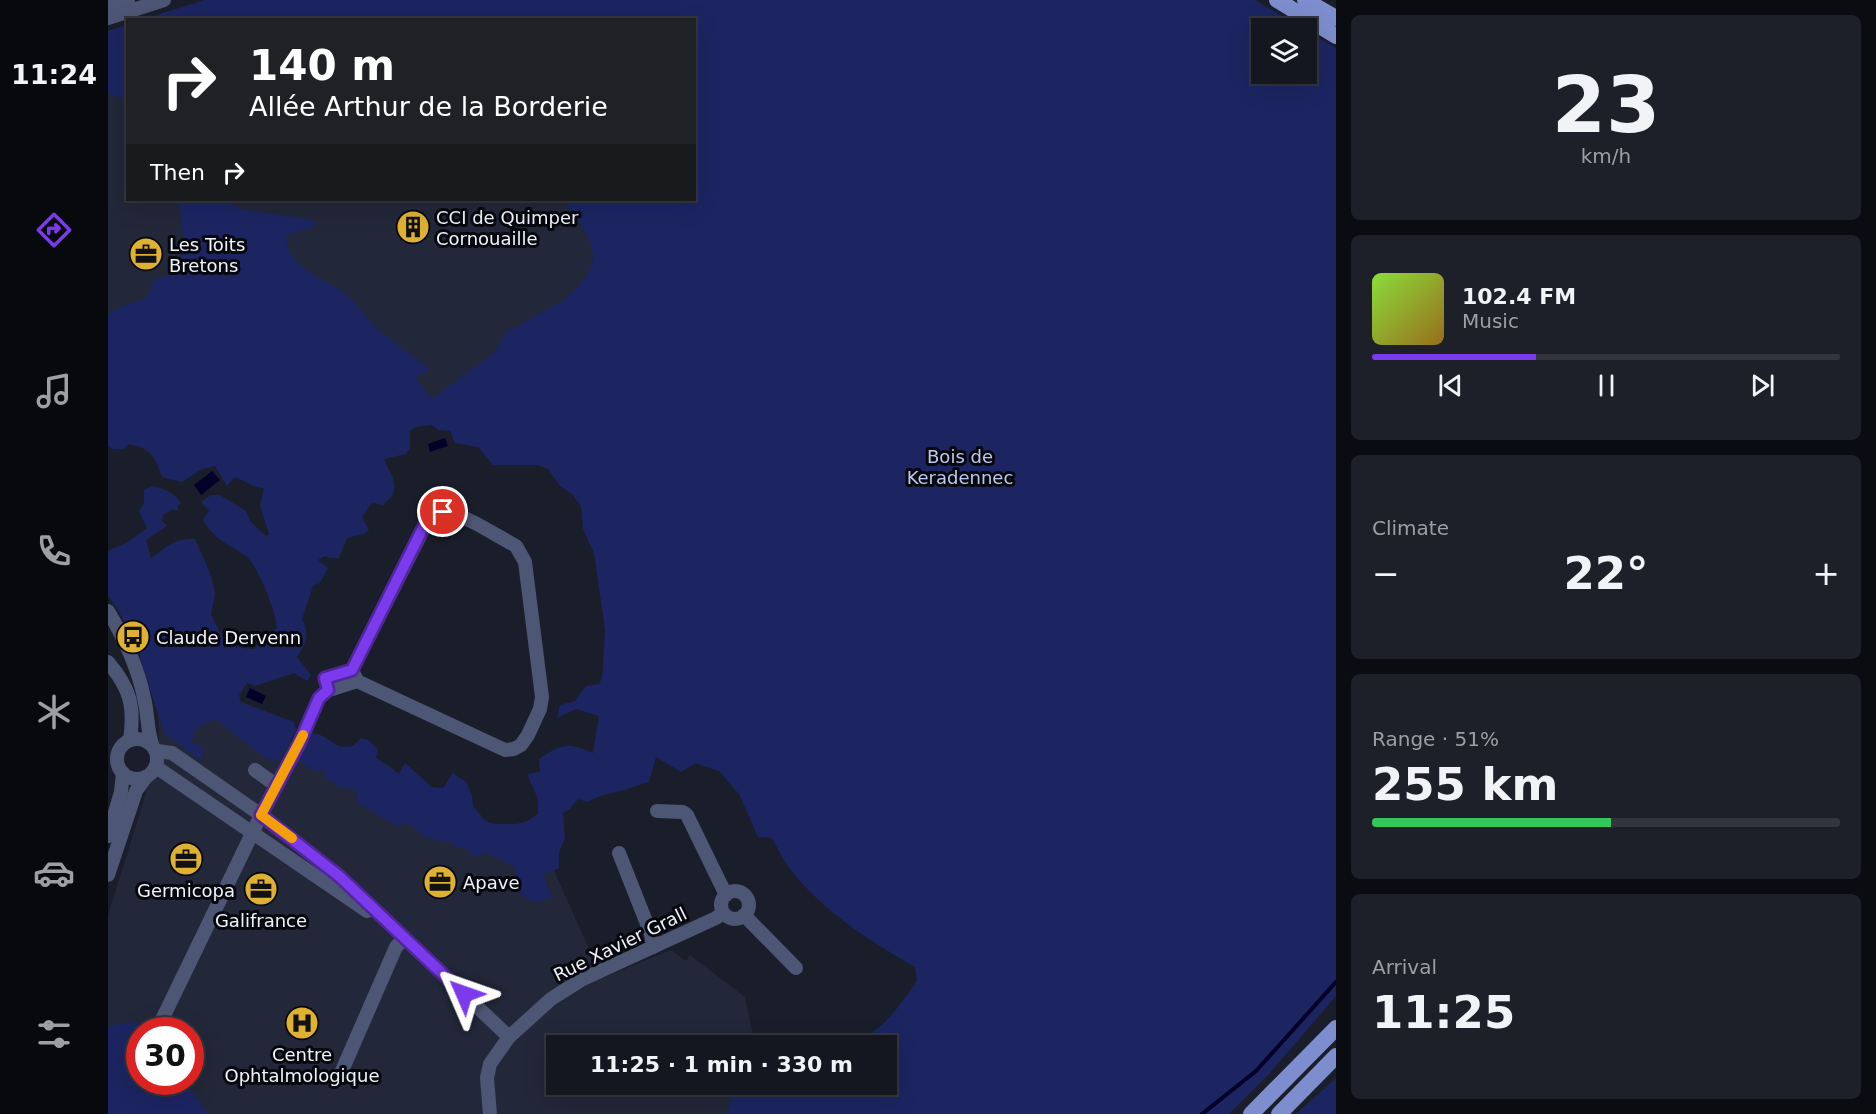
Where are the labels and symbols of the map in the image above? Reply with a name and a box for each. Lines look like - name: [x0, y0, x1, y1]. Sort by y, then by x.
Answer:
- place label: CCI de Quimper Cornouaille: [436, 207, 579, 249]
- building icon: CCI de Quimper Cornouaille: [395, 209, 431, 245]
- place label: Les Toits Bretons: [169, 234, 245, 276]
- office icon: Les Toits Bretons: [128, 236, 164, 272]
- park label: Bois de Keradennec: [907, 446, 1013, 488]
- pin: [417, 486, 468, 537]
- bus stop icon: Claude Dervenn: [115, 619, 151, 655]
- place label: Claude Dervenn: [156, 627, 301, 648]
- office icon: Germicopa: [168, 841, 204, 877]
- office icon: Apave: [422, 864, 458, 900]
- office icon: Galifrance: [243, 871, 279, 907]
- place label: Apave: [463, 872, 520, 893]
- place label: Germicopa: [137, 880, 235, 901]
- street label: Rue Xavier Grall: [550, 903, 690, 985]
- place label: Galifrance: [215, 910, 307, 931]
- position arrow: [432, 962, 496, 1026]
- hospital icon: Centre Ophtalmologique: [284, 1005, 320, 1041]
- speed limit sign: 30: [126, 1017, 204, 1095]
- place label: Centre Ophtalmologique: [225, 1044, 380, 1086]

